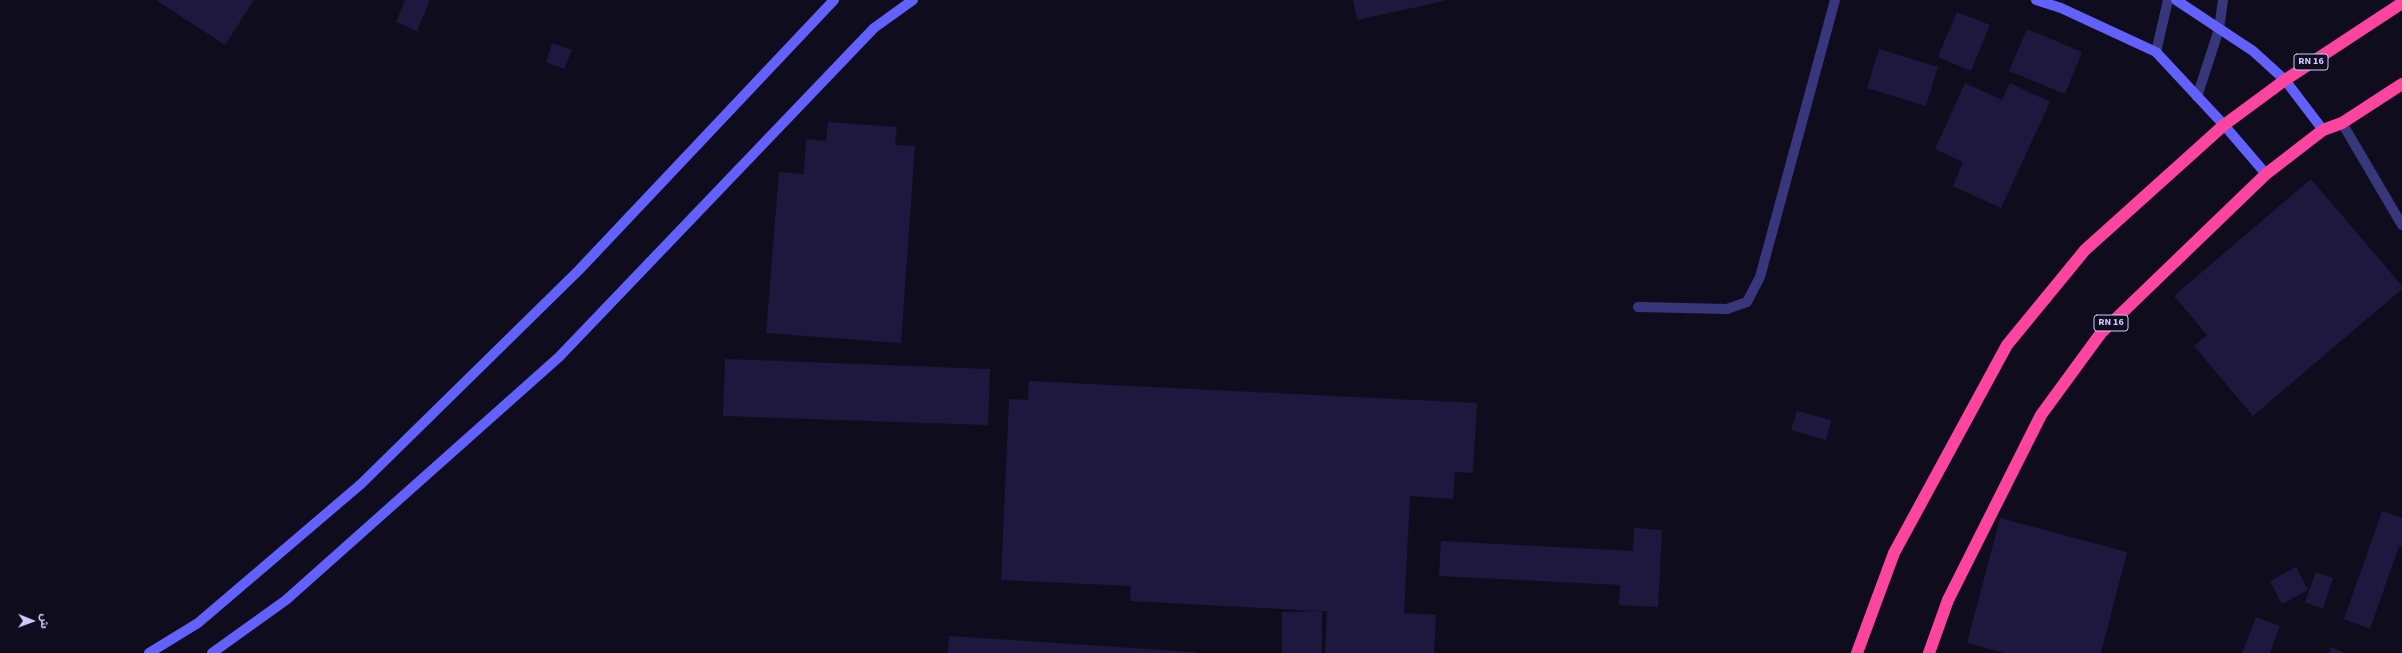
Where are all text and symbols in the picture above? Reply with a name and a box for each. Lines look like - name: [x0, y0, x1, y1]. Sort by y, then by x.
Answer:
- road number: RN 16: [2294, 54, 2328, 70]
- road number: RN 16: [2094, 315, 2128, 331]
- north arrow: [12, 601, 52, 641]
- text: ش: [37, 614, 52, 629]

